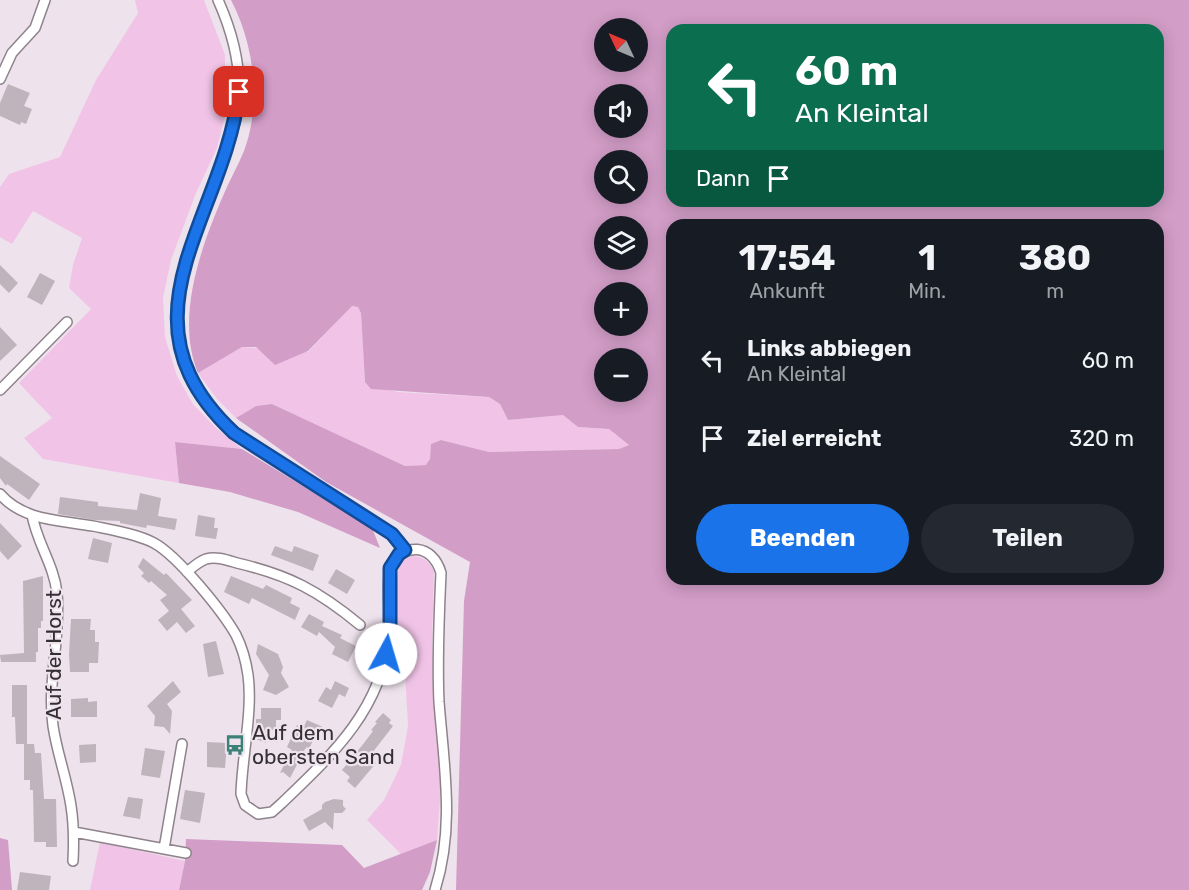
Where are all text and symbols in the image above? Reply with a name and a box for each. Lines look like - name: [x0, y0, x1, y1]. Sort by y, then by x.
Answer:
- north arrow: [594, 18, 648, 72]
- map controls: [594, 18, 648, 402]
- text: 60 m: [795, 46, 898, 96]
- icon: left: [696, 48, 774, 126]
- pin: [213, 66, 264, 117]
- icon: arrive: [222, 75, 255, 108]
- button: sound: [594, 84, 648, 138]
- text: An Kleintal: [795, 97, 929, 129]
- button: search: [594, 150, 648, 204]
- icon: arrive: [762, 162, 795, 195]
- text: Dann: [696, 165, 750, 192]
- button: layers: [594, 216, 648, 270]
- text: 17:54: [739, 236, 836, 279]
- text: 1: [918, 236, 936, 279]
- text: 380: [1019, 236, 1091, 279]
- text: Ankunft: [749, 279, 825, 303]
- text: Min.: [908, 279, 946, 303]
- text: m: [1046, 279, 1064, 303]
- button: +: [594, 282, 648, 336]
- text: Links abbiegen: [747, 335, 911, 362]
- icon: left: [696, 344, 729, 377]
- text: 60 m: [1082, 347, 1134, 374]
- button: −: [594, 348, 648, 402]
- text: An Kleintal: [747, 362, 846, 386]
- icon: arrive: [696, 422, 729, 455]
- text: Ziel erreicht: [747, 425, 881, 452]
- text: 320 m: [1069, 425, 1134, 452]
- button: Beenden: [696, 504, 909, 573]
- button: Teilen: [921, 504, 1134, 573]
- street label: Auf der Horst: [41, 590, 66, 720]
- position arrow: [354, 622, 418, 686]
- place label: Auf dem obersten Sand: [252, 720, 395, 769]
- bus stop icon: Auf dem obersten Sand: [223, 733, 247, 757]

